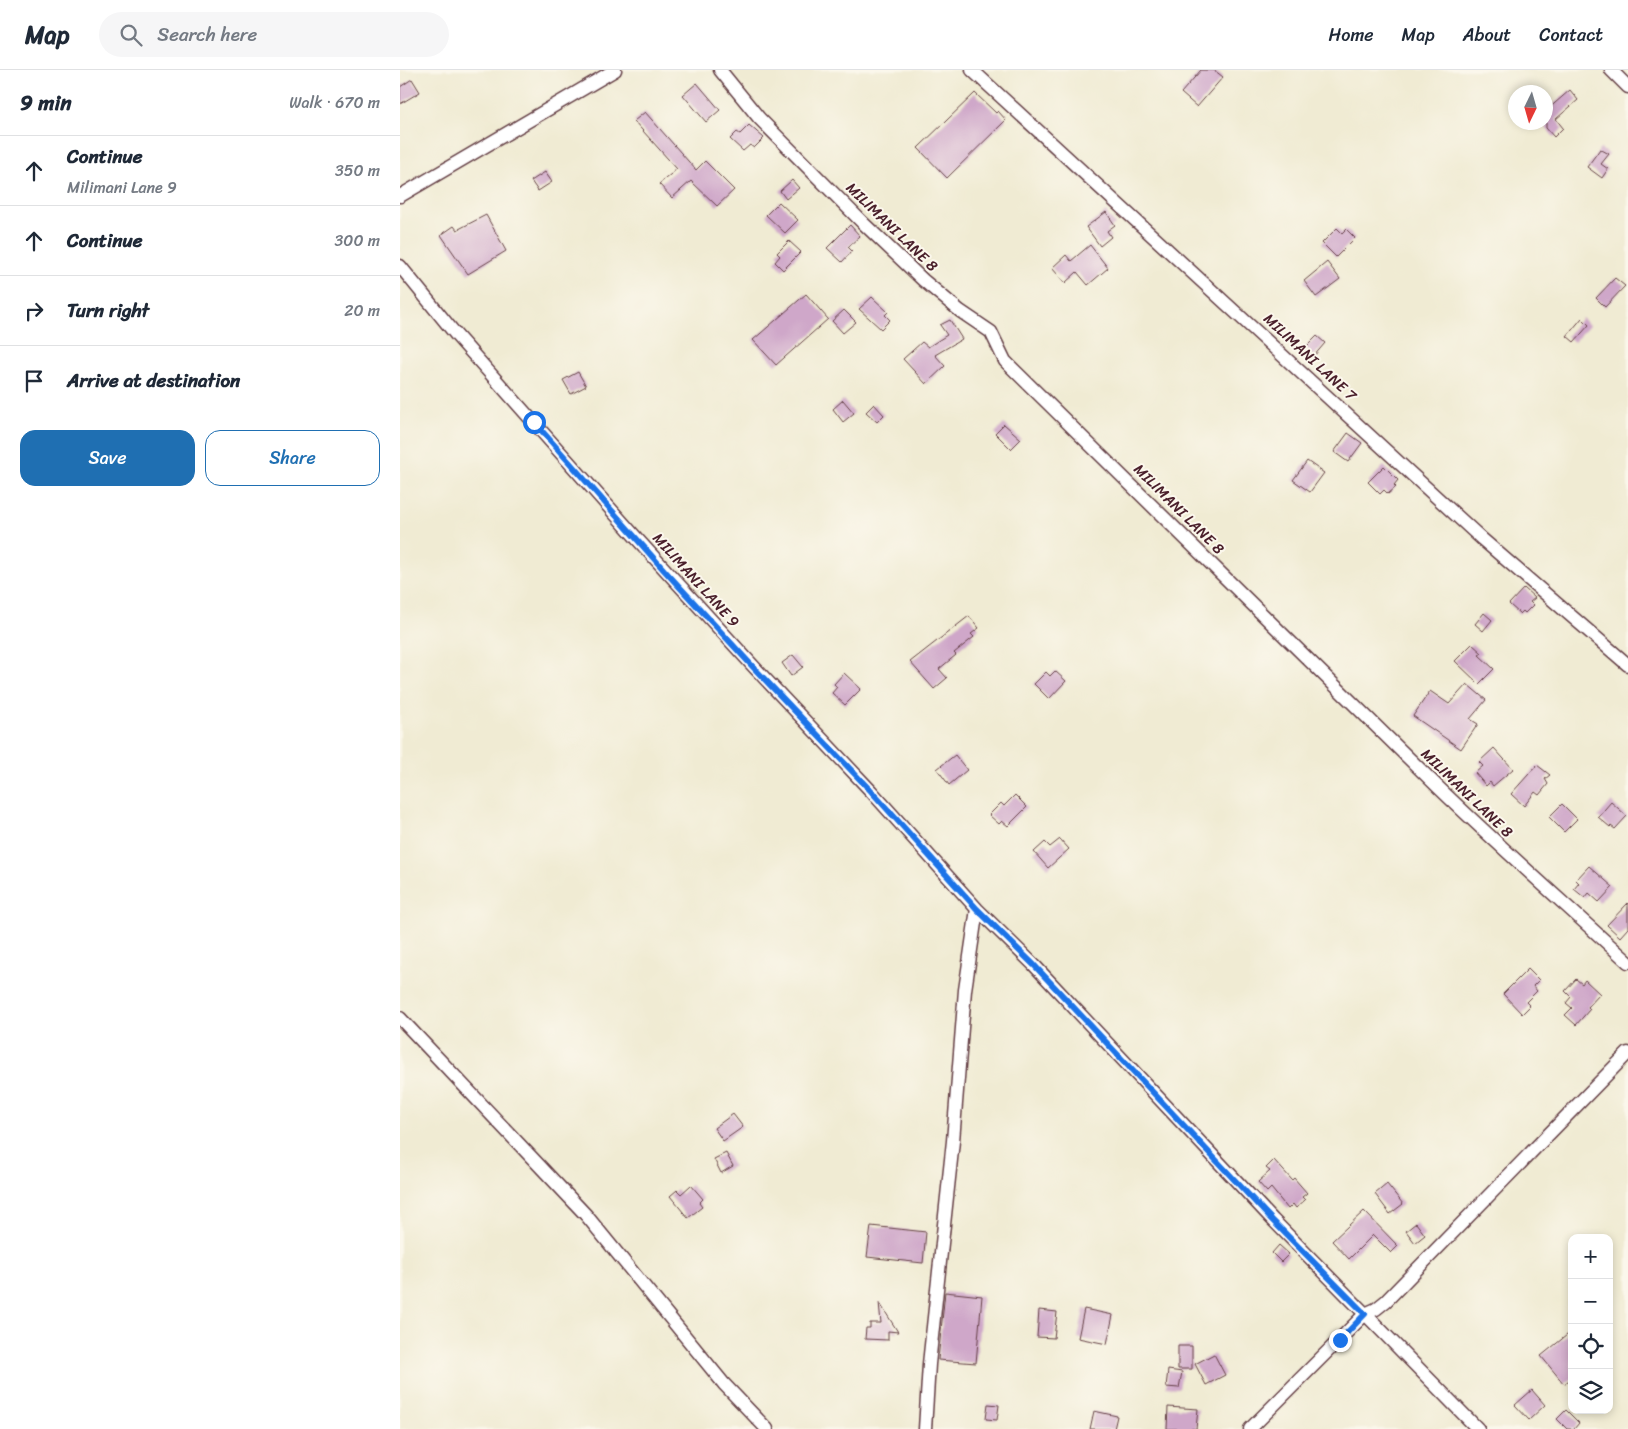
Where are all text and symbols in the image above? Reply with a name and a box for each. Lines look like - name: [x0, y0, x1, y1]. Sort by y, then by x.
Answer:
- search box: [99, 12, 449, 57]
- text: Map: [25, 14, 69, 56]
- text: Search here: [157, 18, 257, 51]
- text: Home: [1329, 19, 1374, 51]
- text: Map: [1402, 19, 1435, 51]
- text: About: [1463, 19, 1511, 51]
- text: Contact: [1539, 19, 1603, 51]
- icon: search: [117, 21, 145, 49]
- text: 9 min: [20, 84, 72, 122]
- north arrow: [1508, 85, 1553, 130]
- text: Walk · 670 m: [289, 88, 380, 117]
- text: Continue: [67, 140, 143, 173]
- text: 350 m: [335, 156, 380, 185]
- icon: ahead: [20, 157, 48, 185]
- text: Milimani Lane 9: [67, 173, 177, 202]
- street label: MILIMANI LANE 8: [840, 176, 944, 278]
- text: Continue: [67, 224, 143, 257]
- text: 300 m: [335, 226, 380, 255]
- icon: ahead: [20, 227, 48, 255]
- text: Turn right: [67, 294, 149, 327]
- text: 20 m: [344, 296, 380, 325]
- icon: right: [20, 297, 48, 325]
- street label: MILIMANI LANE 7: [1257, 307, 1364, 408]
- text: Arrive at destination: [67, 364, 240, 397]
- icon: arrive: [20, 367, 48, 395]
- route start: [523, 411, 546, 434]
- button: Save: [20, 430, 195, 486]
- button: Share: [205, 430, 380, 486]
- street label: MILIMANI LANE 8: [1127, 457, 1231, 561]
- street label: MILIMANI LANE 9: [646, 527, 746, 633]
- street label: MILIMANI LANE 8: [1415, 742, 1519, 844]
- map controls: [1568, 1234, 1613, 1414]
- button: +: [1568, 1234, 1613, 1279]
- button: −: [1568, 1279, 1613, 1324]
- button: locate: [1568, 1324, 1613, 1369]
- route end: [1329, 1329, 1352, 1352]
- button: layers: [1568, 1369, 1613, 1414]

